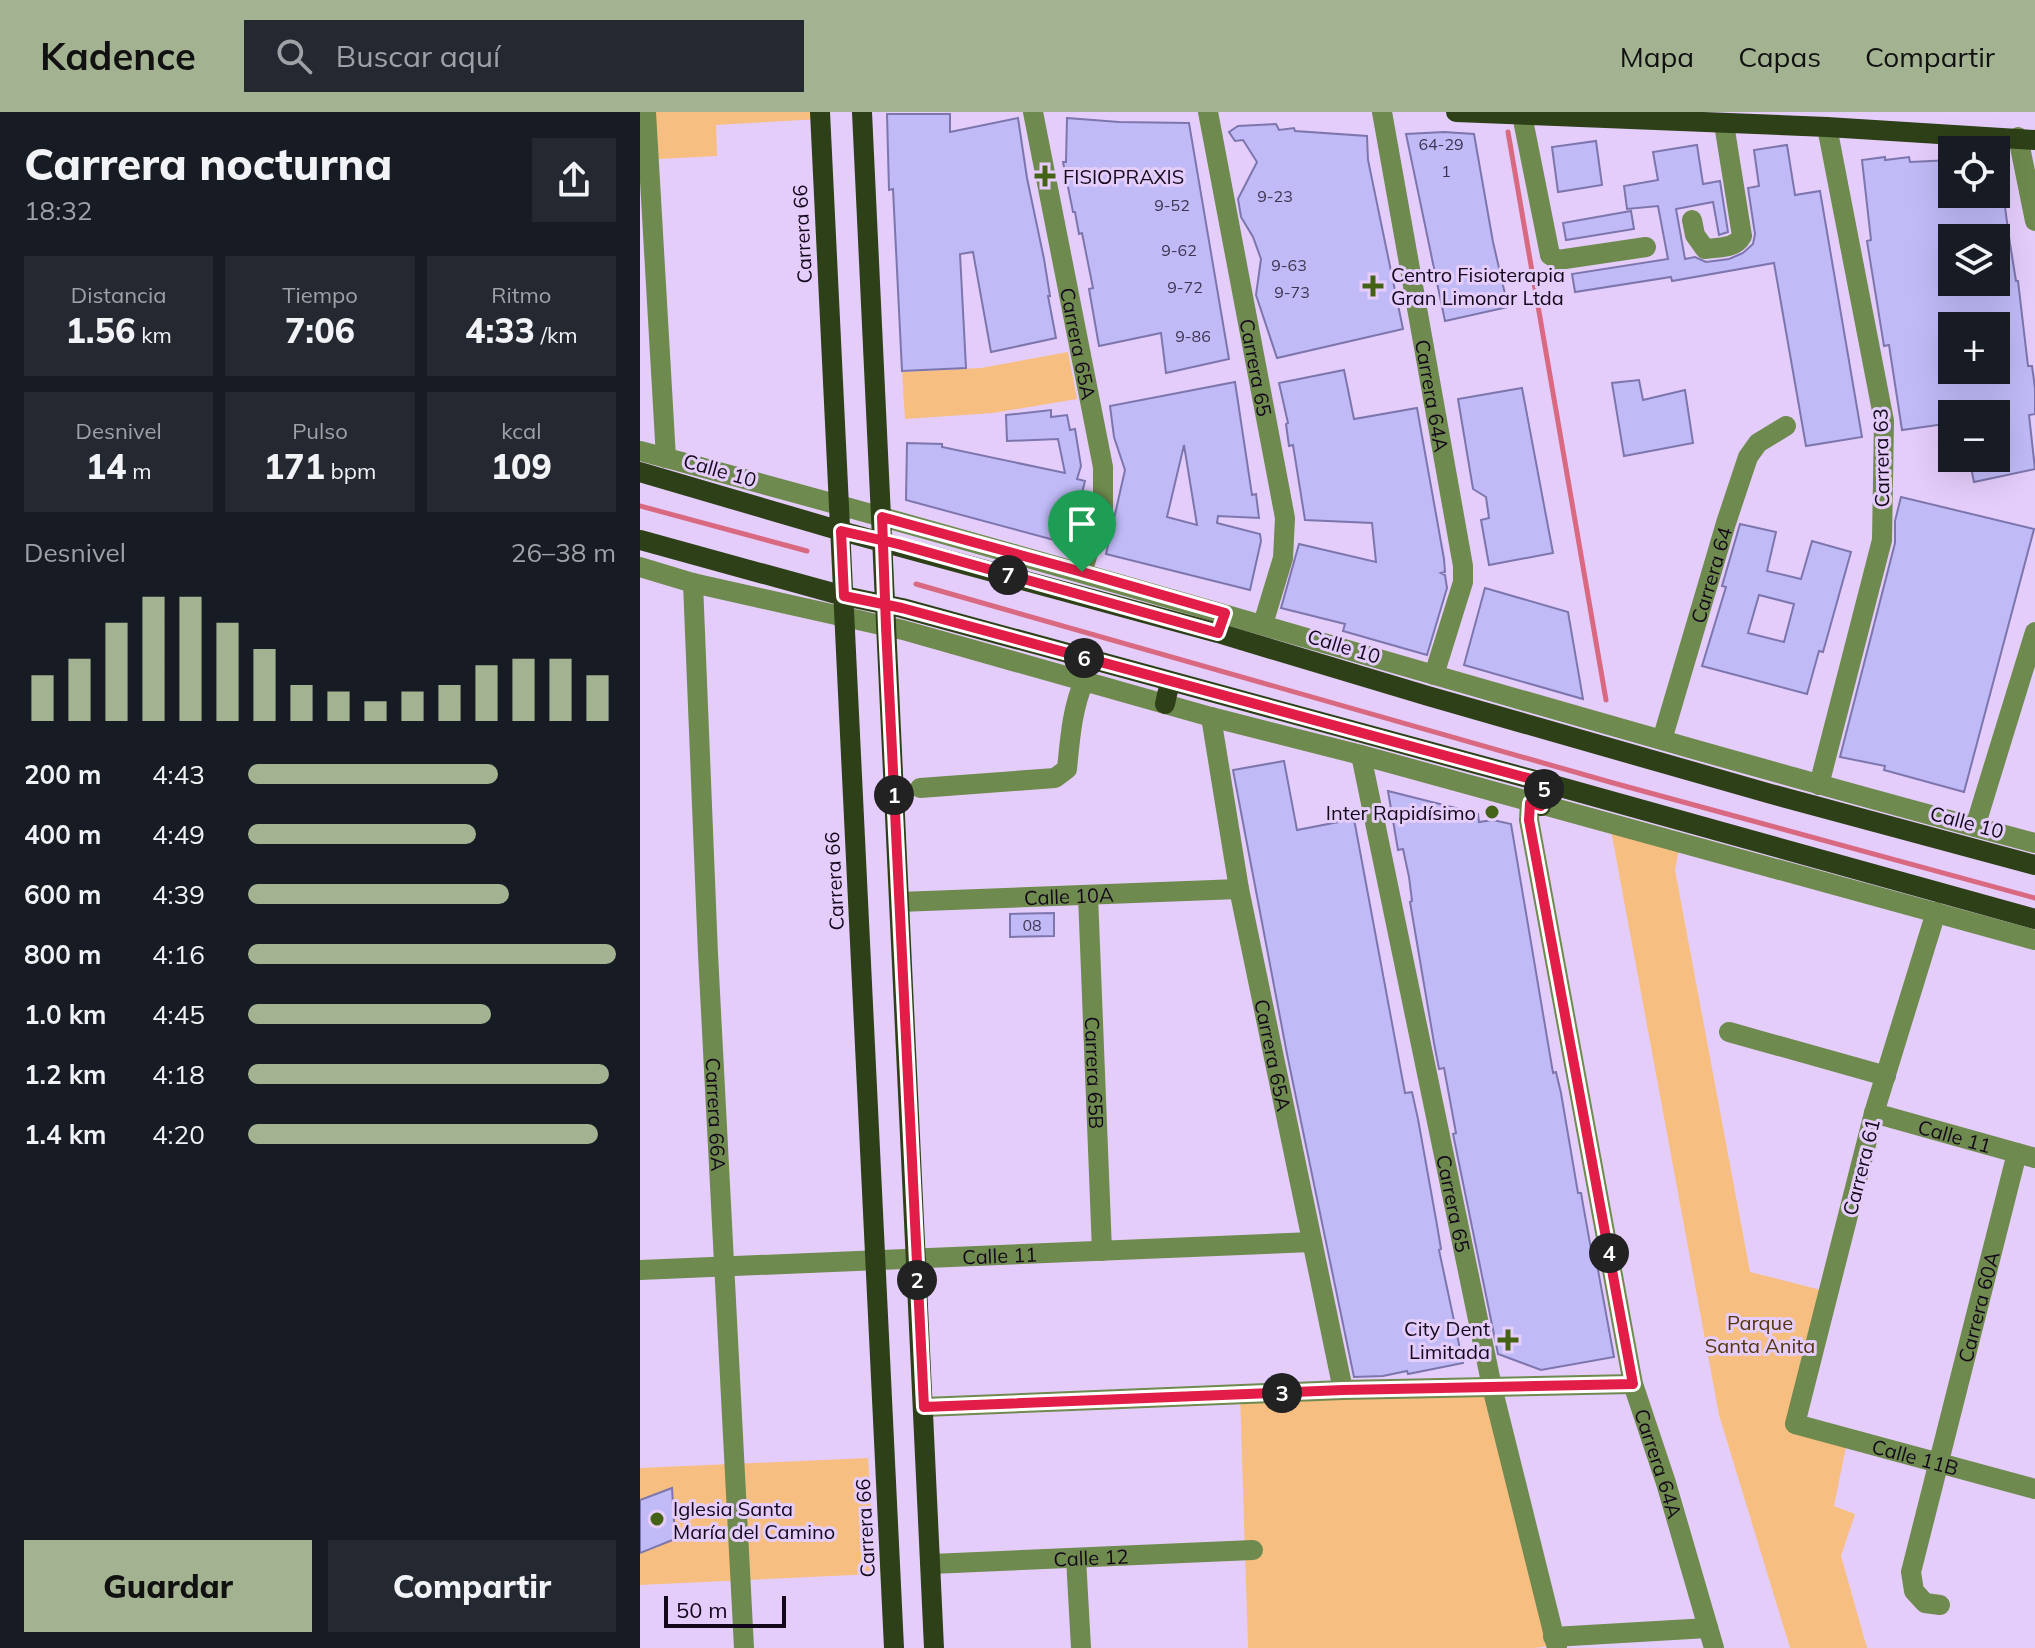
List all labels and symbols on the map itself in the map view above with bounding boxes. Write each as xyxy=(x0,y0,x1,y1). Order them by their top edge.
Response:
house number: 64-29 xyxy=(1418,134,1464,154)
house number: 1 xyxy=(1441,161,1451,181)
place label: FISIOPRAXIS xyxy=(1063,164,1184,189)
marker: FISIOPRAXIS xyxy=(1034,165,1056,187)
street label: Carrera 66 xyxy=(787,184,817,284)
house number: 9-23 xyxy=(1257,186,1293,206)
house number: 9-52 xyxy=(1154,195,1190,215)
house number: 9-62 xyxy=(1161,240,1197,260)
house number: 9-63 xyxy=(1271,255,1307,275)
place label: Centro Fisioterapia Gran Limonar Ltda xyxy=(1391,262,1565,310)
marker: Centro Fisioterapia Gran Limonar Ltda xyxy=(1362,275,1384,297)
house number: 9-72 xyxy=(1167,277,1203,297)
house number: 9-73 xyxy=(1274,282,1310,302)
street label: Carrera 65A xyxy=(1055,285,1102,402)
street label: Carrera 65 xyxy=(1235,316,1278,418)
house number: 9-86 xyxy=(1175,326,1211,346)
street label: Carrera 64A xyxy=(1410,337,1455,454)
street label: Carrera 63 xyxy=(1868,408,1894,508)
street label: Calle 10 xyxy=(681,448,759,492)
pin xyxy=(1048,490,1116,572)
street label: Carrera 64 xyxy=(1685,524,1737,626)
pin: 7 xyxy=(988,555,1028,595)
street label: Calle 10 xyxy=(1304,623,1384,669)
pin: 6 xyxy=(1064,638,1104,678)
pin: 5 xyxy=(1524,769,1564,809)
pin: 1 xyxy=(874,775,914,815)
place label: Inter Rapidísimo xyxy=(1326,800,1476,825)
street label: Calle 10 xyxy=(1928,800,2006,844)
marker: Inter Rapidísimo xyxy=(1483,803,1501,821)
street label: Carrera 66 xyxy=(819,831,849,931)
street label: Calle 10A xyxy=(1024,881,1114,910)
house number: 08 xyxy=(1022,915,1042,935)
street label: Carrera 65A xyxy=(1250,997,1297,1114)
street label: Carrera 65B xyxy=(1080,1016,1110,1130)
street label: Carrera 66A xyxy=(701,1057,732,1172)
street label: Calle 11 xyxy=(1915,1113,1994,1158)
street label: Carrera 61 xyxy=(1837,1116,1885,1218)
street label: Carrera 65 xyxy=(1432,1152,1476,1255)
pin: 4 xyxy=(1589,1233,1629,1273)
street label: Calle 11 xyxy=(962,1241,1038,1269)
street label: Carrera 60A xyxy=(1952,1248,2004,1365)
pin: 2 xyxy=(897,1260,937,1300)
park label: Parque Santa Anita xyxy=(1705,1310,1815,1358)
place label: City Dent Limitada xyxy=(1404,1316,1490,1364)
marker: City Dent Limitada xyxy=(1497,1329,1519,1351)
pin: 3 xyxy=(1262,1373,1302,1413)
street label: Carrera 64A xyxy=(1630,1405,1688,1521)
street label: Calle 11B xyxy=(1869,1433,1961,1480)
street label: Carrera 66 xyxy=(850,1478,880,1578)
place label: Iglesia Santa María del Camino xyxy=(673,1496,835,1544)
marker: Iglesia Santa María del Camino xyxy=(648,1510,666,1528)
street label: Calle 12 xyxy=(1053,1543,1129,1571)
scale bar xyxy=(664,1592,786,1628)

